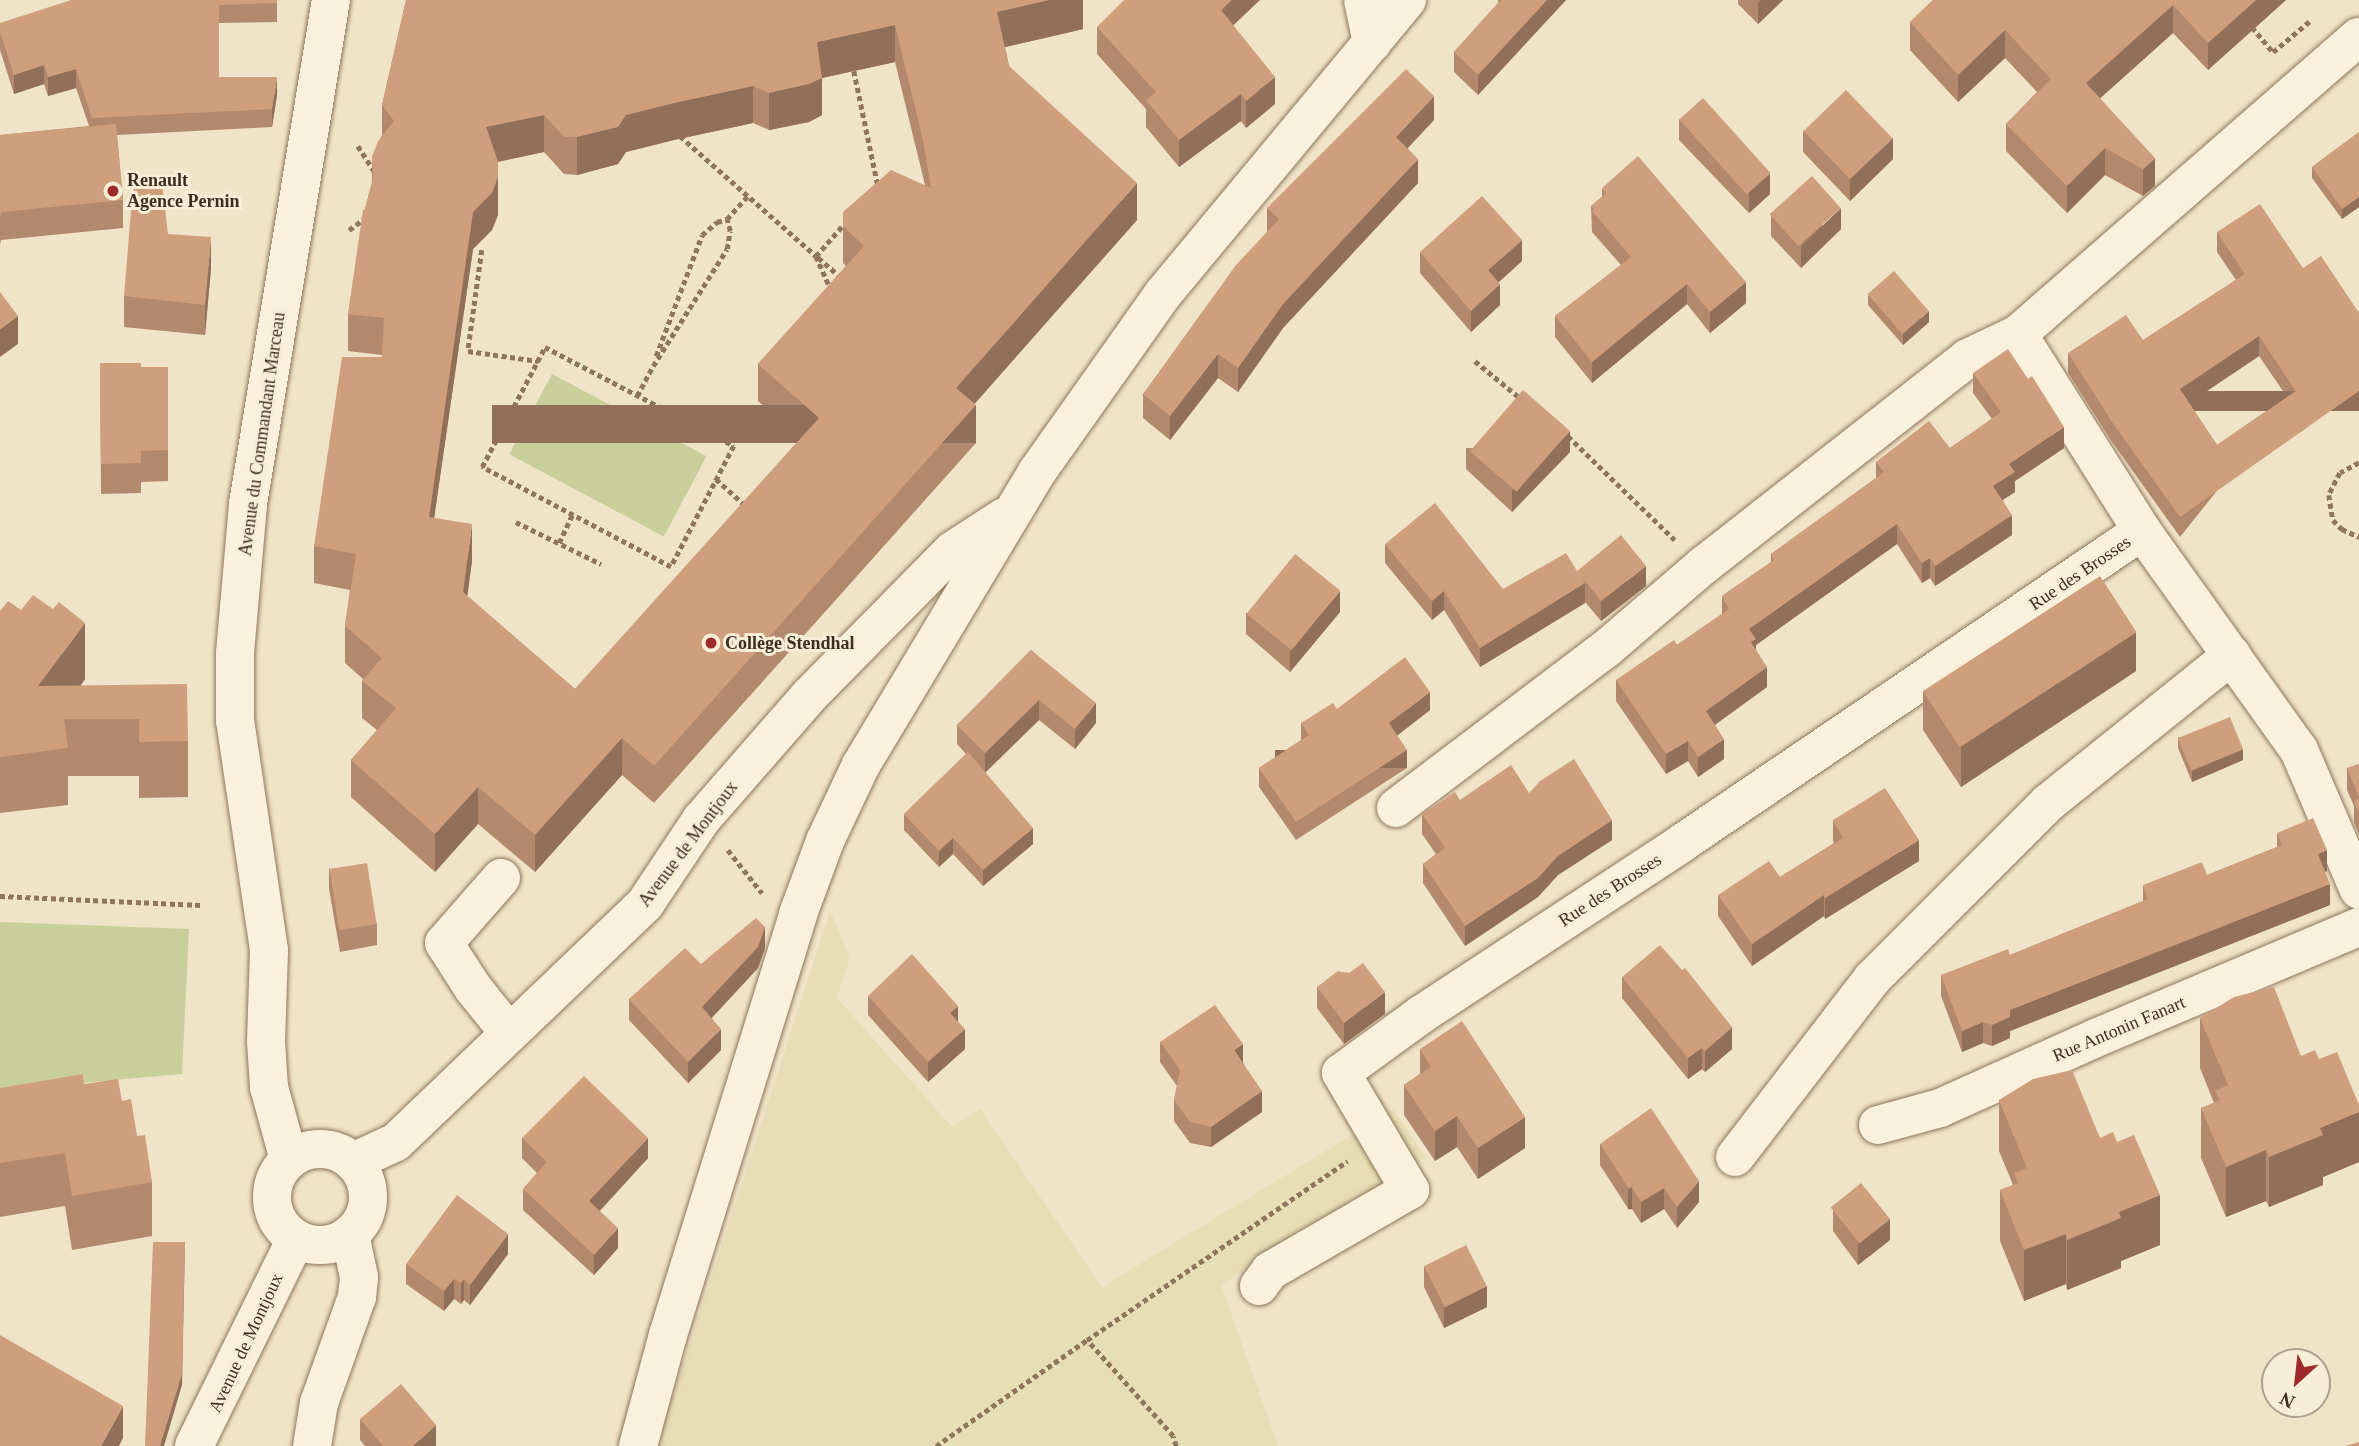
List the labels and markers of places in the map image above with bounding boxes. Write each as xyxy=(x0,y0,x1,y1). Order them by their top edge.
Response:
place label: Renault Agence Pernin xyxy=(127,170,239,212)
marker: Renault Agence Pernin xyxy=(105,183,121,199)
place label: Collège Stendhal xyxy=(725,632,855,654)
marker: Collège Stendhal xyxy=(703,635,719,651)

